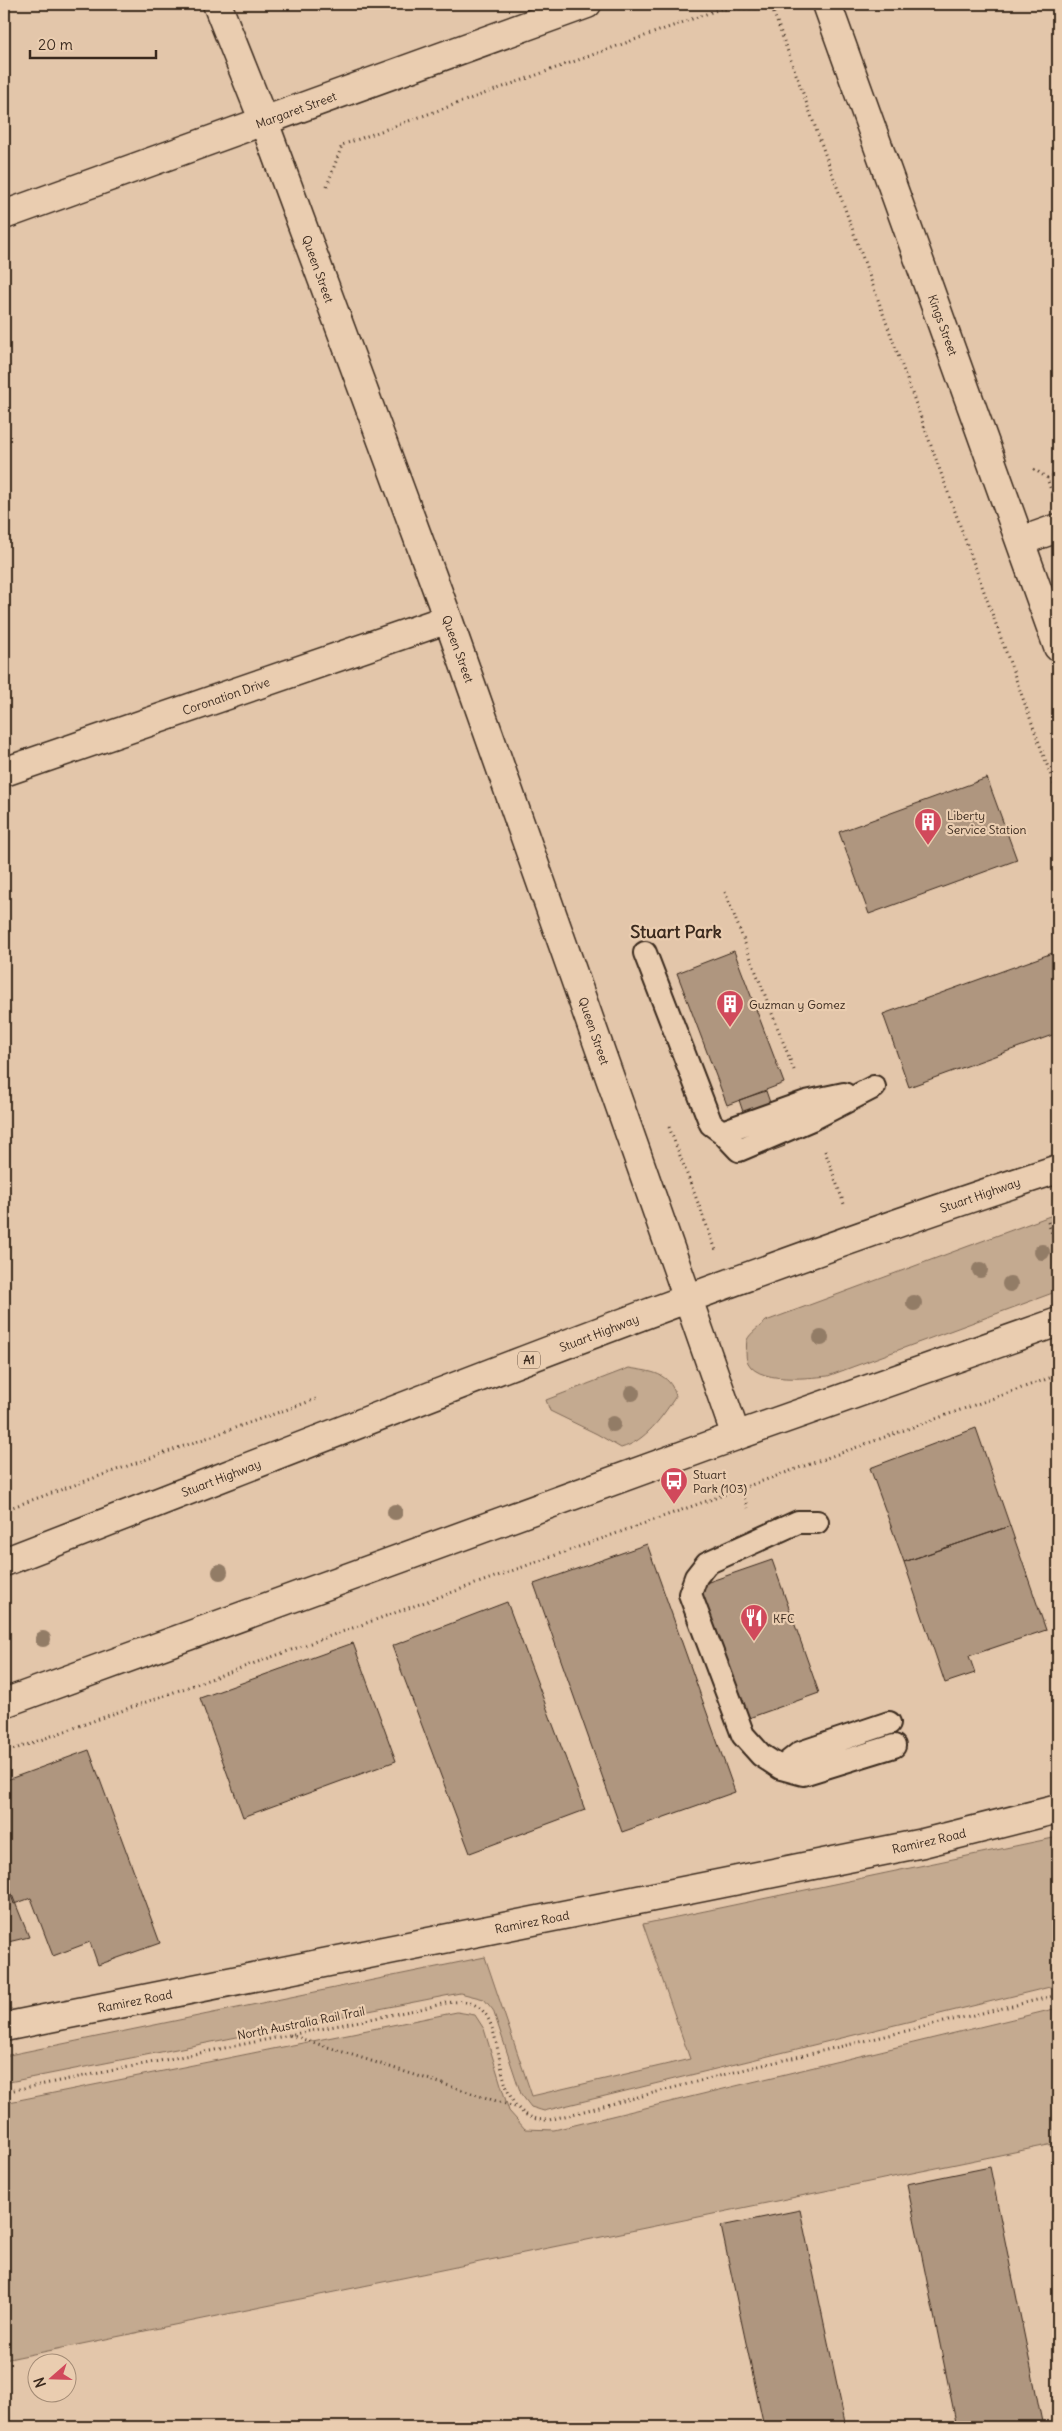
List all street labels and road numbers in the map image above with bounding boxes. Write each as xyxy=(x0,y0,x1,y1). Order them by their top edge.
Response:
street label: Margaret Street xyxy=(254,88,338,132)
street label: Queen Street xyxy=(299,233,337,305)
street label: Kings Street xyxy=(925,292,961,358)
street label: Queen Street xyxy=(439,613,477,685)
street label: Coronation Drive xyxy=(180,674,272,718)
street label: Queen Street xyxy=(575,995,613,1067)
street label: Stuart Highway xyxy=(938,1174,1022,1216)
street label: Stuart Highway xyxy=(557,1311,641,1355)
road number: A1 xyxy=(518,1352,540,1368)
street label: Stuart Highway xyxy=(179,1456,263,1500)
street label: Ramirez Road xyxy=(891,1825,967,1857)
street label: Ramirez Road xyxy=(494,1907,570,1937)
street label: Ramirez Road xyxy=(97,1986,173,2016)
street label: North Australia Rail Trail xyxy=(236,2003,366,2043)

